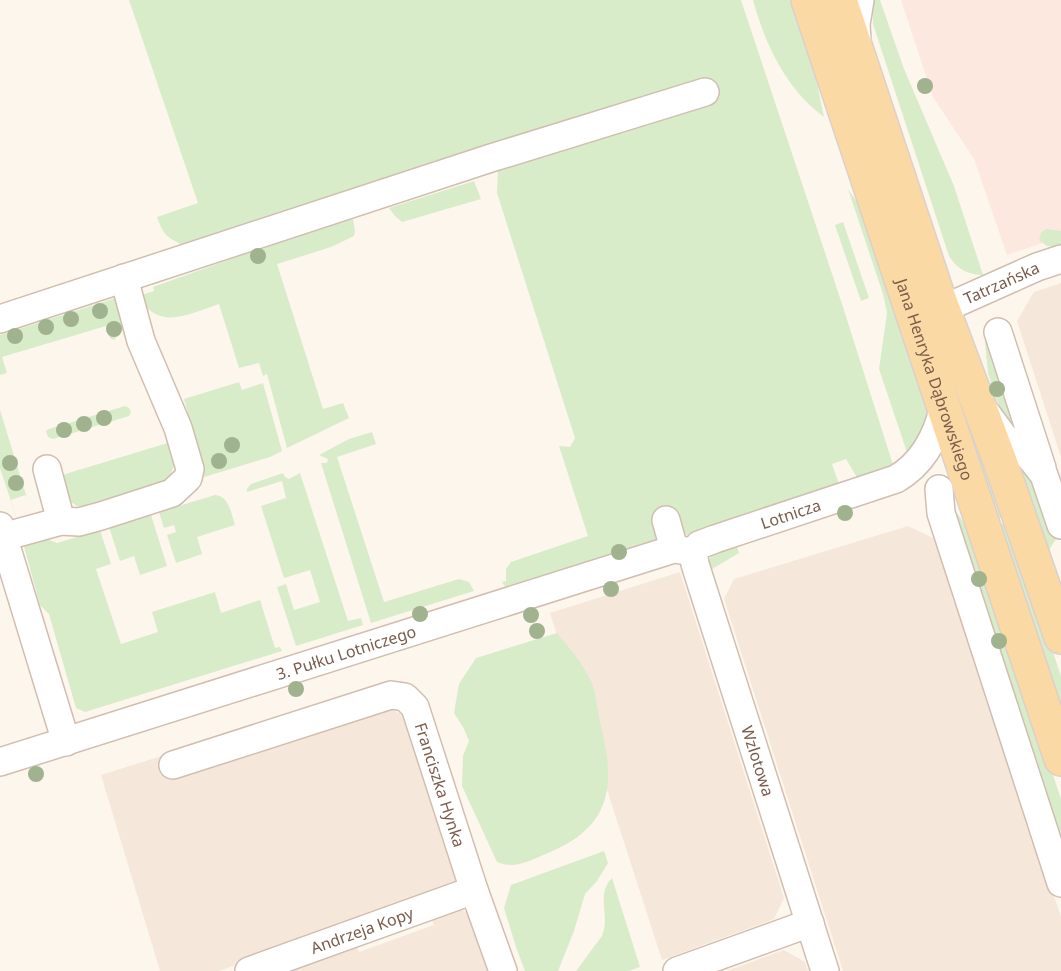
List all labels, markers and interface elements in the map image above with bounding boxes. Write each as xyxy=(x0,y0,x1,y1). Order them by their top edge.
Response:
street label: Tatrzańska xyxy=(960,256,1043,309)
street label: Jana Henryka Dąbrowskiego xyxy=(890,274,978,483)
street label: Lotnicza xyxy=(758,494,824,534)
street label: 3. Pułku Lotniczego xyxy=(273,620,419,685)
street label: Franciszka Hynka xyxy=(410,720,470,850)
street label: Wzlotowa xyxy=(736,723,779,799)
street label: Andrzeja Kopy xyxy=(307,901,417,959)

